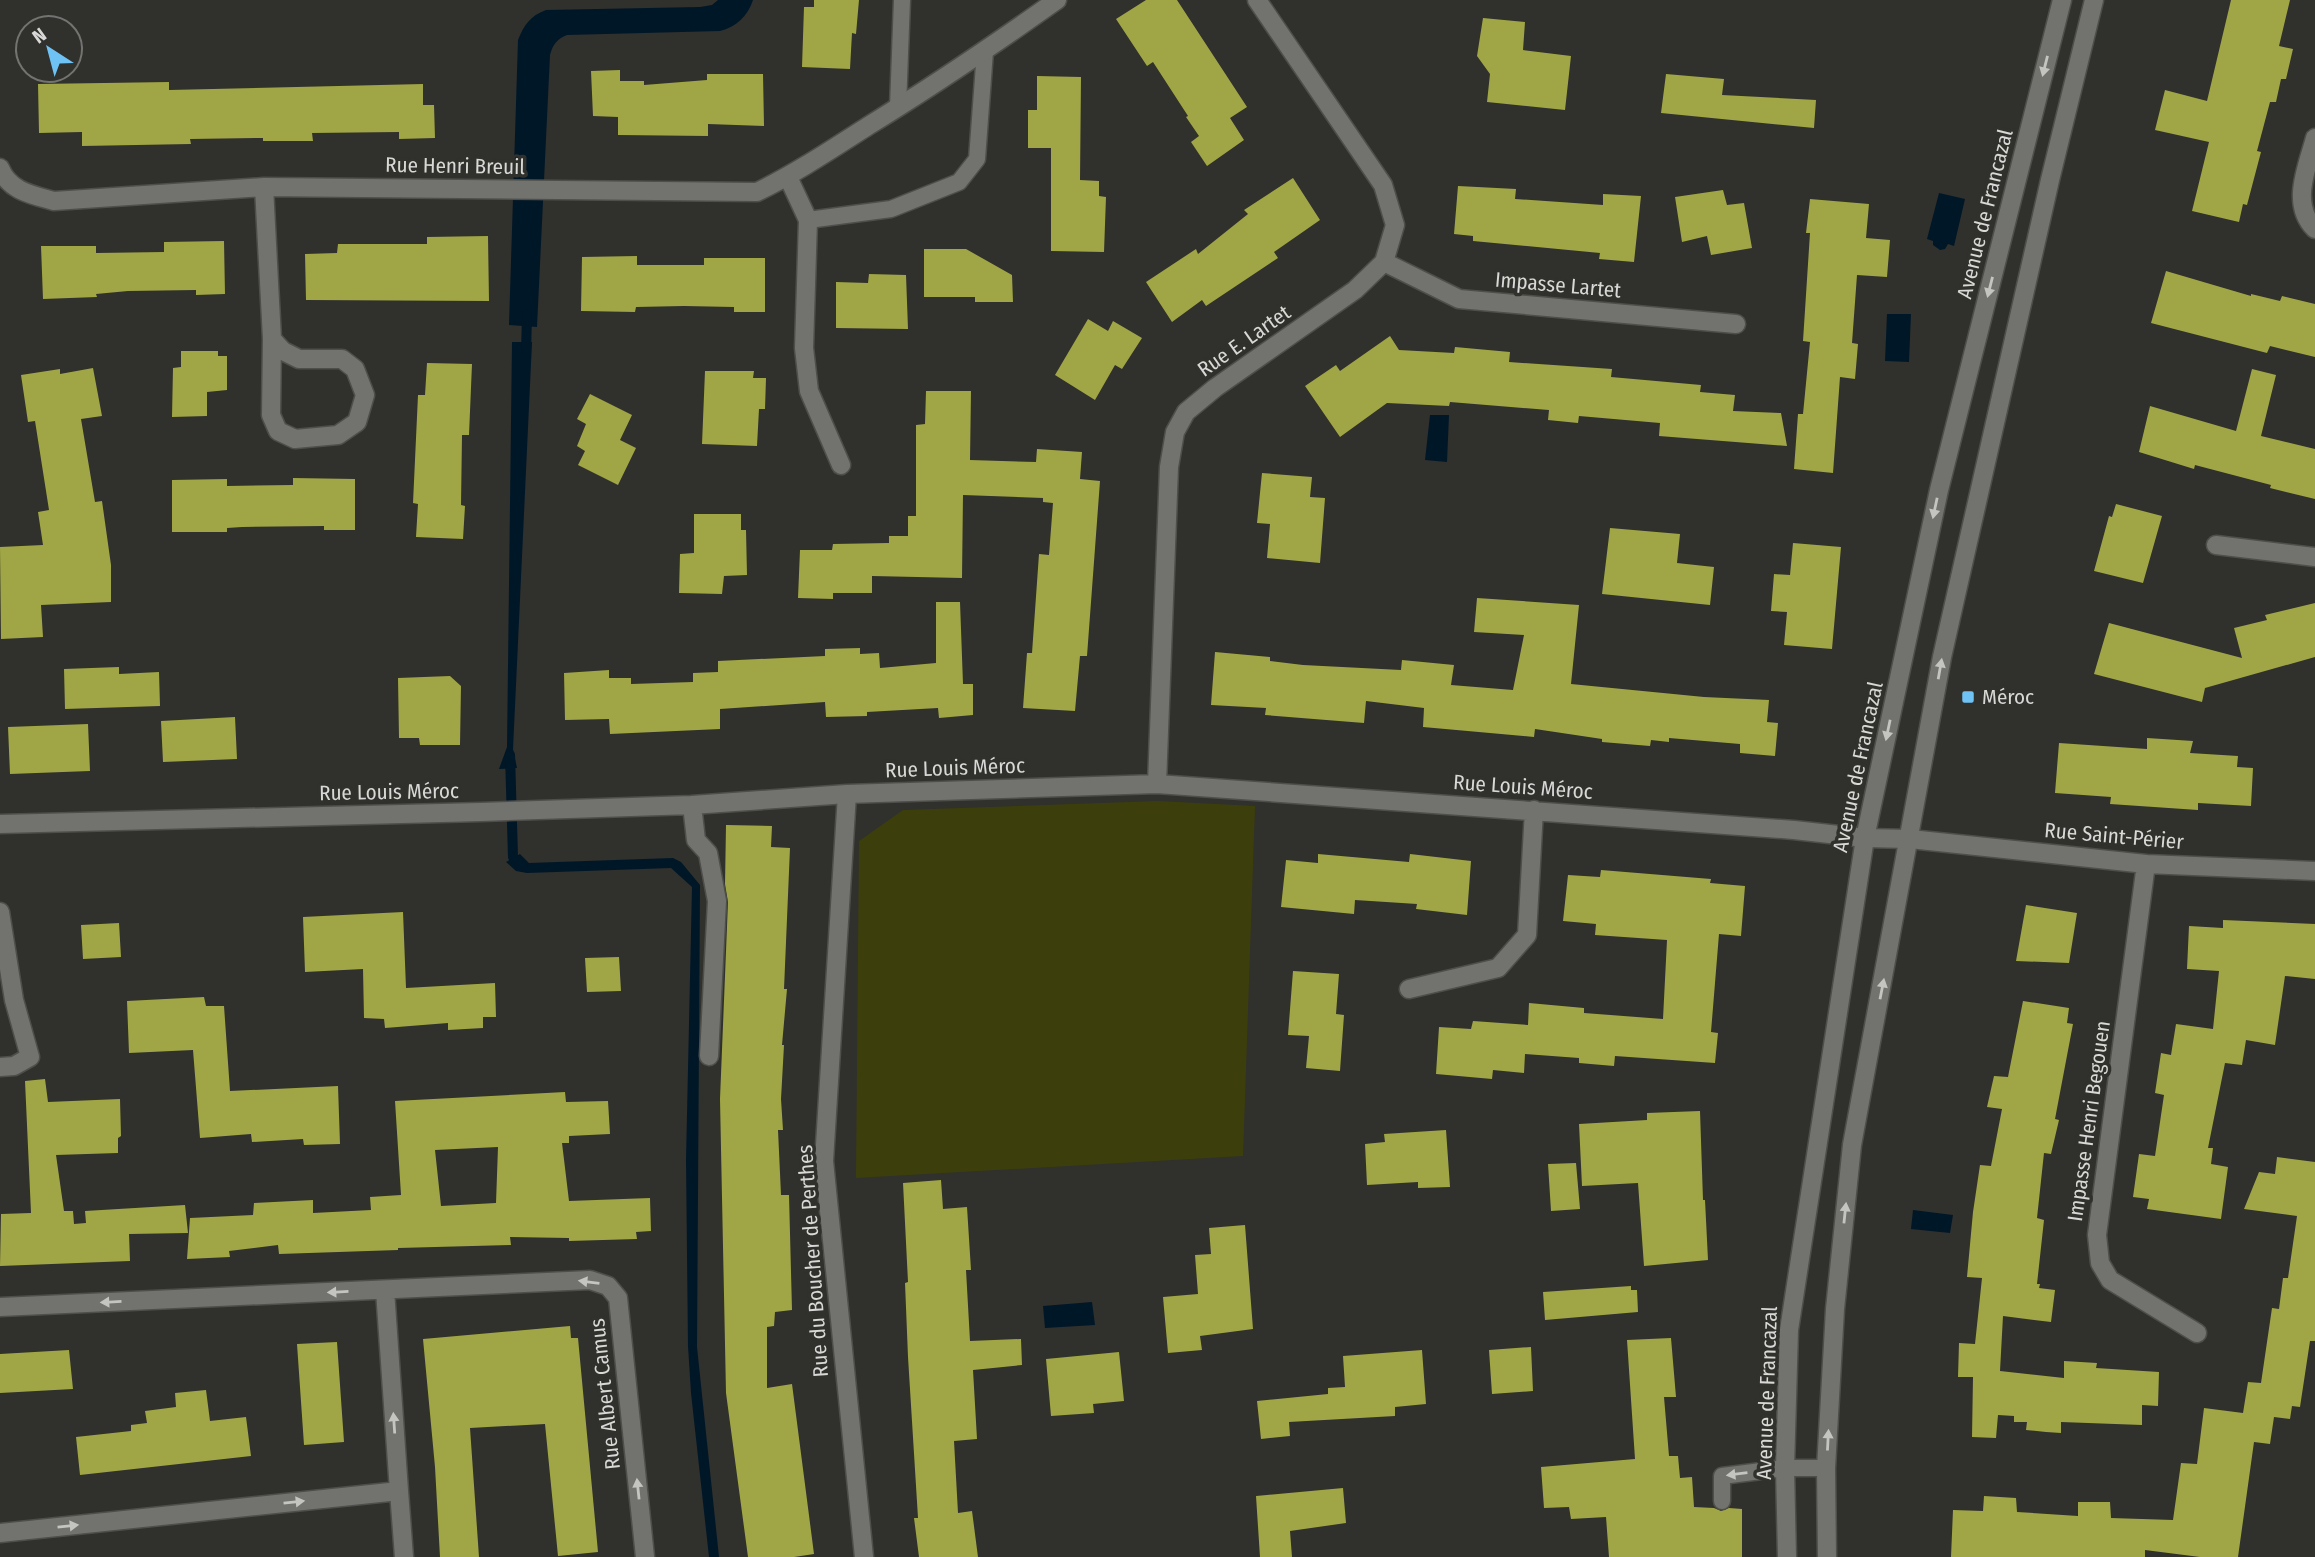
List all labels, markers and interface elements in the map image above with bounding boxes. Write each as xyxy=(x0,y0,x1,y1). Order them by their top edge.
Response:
north arrow xyxy=(14,14,84,84)
text: N xyxy=(28,23,51,48)
one-way arrow xyxy=(2039,55,2050,77)
street label: Avenue de Francazal xyxy=(1951,126,2019,301)
street label: Rue Henri Breuil xyxy=(385,152,526,180)
street label: Impasse Lartet xyxy=(1494,267,1622,303)
one-way arrow xyxy=(1984,276,1995,298)
street label: Rue E. Lartet xyxy=(1192,299,1296,382)
one-way arrow xyxy=(1930,497,1941,519)
one-way arrow xyxy=(1935,657,1946,679)
street label: Avenue de Francazal xyxy=(1827,679,1889,855)
place label: Méroc xyxy=(1982,684,2034,710)
marker: Méroc xyxy=(1960,689,1976,705)
one-way arrow xyxy=(1883,719,1894,741)
street label: Rue Louis Méroc xyxy=(885,753,1025,783)
street label: Rue Louis Méroc xyxy=(1452,769,1594,805)
street label: Rue Louis Méroc xyxy=(319,778,459,806)
street label: Rue Saint-Périer xyxy=(2043,817,2185,855)
one-way arrow xyxy=(1876,978,1887,1000)
street label: Impasse Henri Begouen xyxy=(2062,1019,2116,1223)
street label: Rue du Boucher de Perthes xyxy=(792,1144,834,1378)
one-way arrow xyxy=(1840,1202,1851,1224)
one-way arrow xyxy=(578,1277,600,1288)
one-way arrow xyxy=(327,1286,349,1297)
one-way arrow xyxy=(99,1297,121,1308)
street label: Avenue de Francazal xyxy=(1751,1305,1783,1480)
street label: Rue Albert Camus xyxy=(584,1317,626,1471)
one-way arrow xyxy=(388,1411,399,1433)
one-way arrow xyxy=(1822,1429,1833,1451)
one-way arrow xyxy=(1726,1469,1748,1480)
one-way arrow xyxy=(632,1478,643,1500)
one-way arrow xyxy=(283,1496,305,1507)
one-way arrow xyxy=(57,1520,79,1531)

